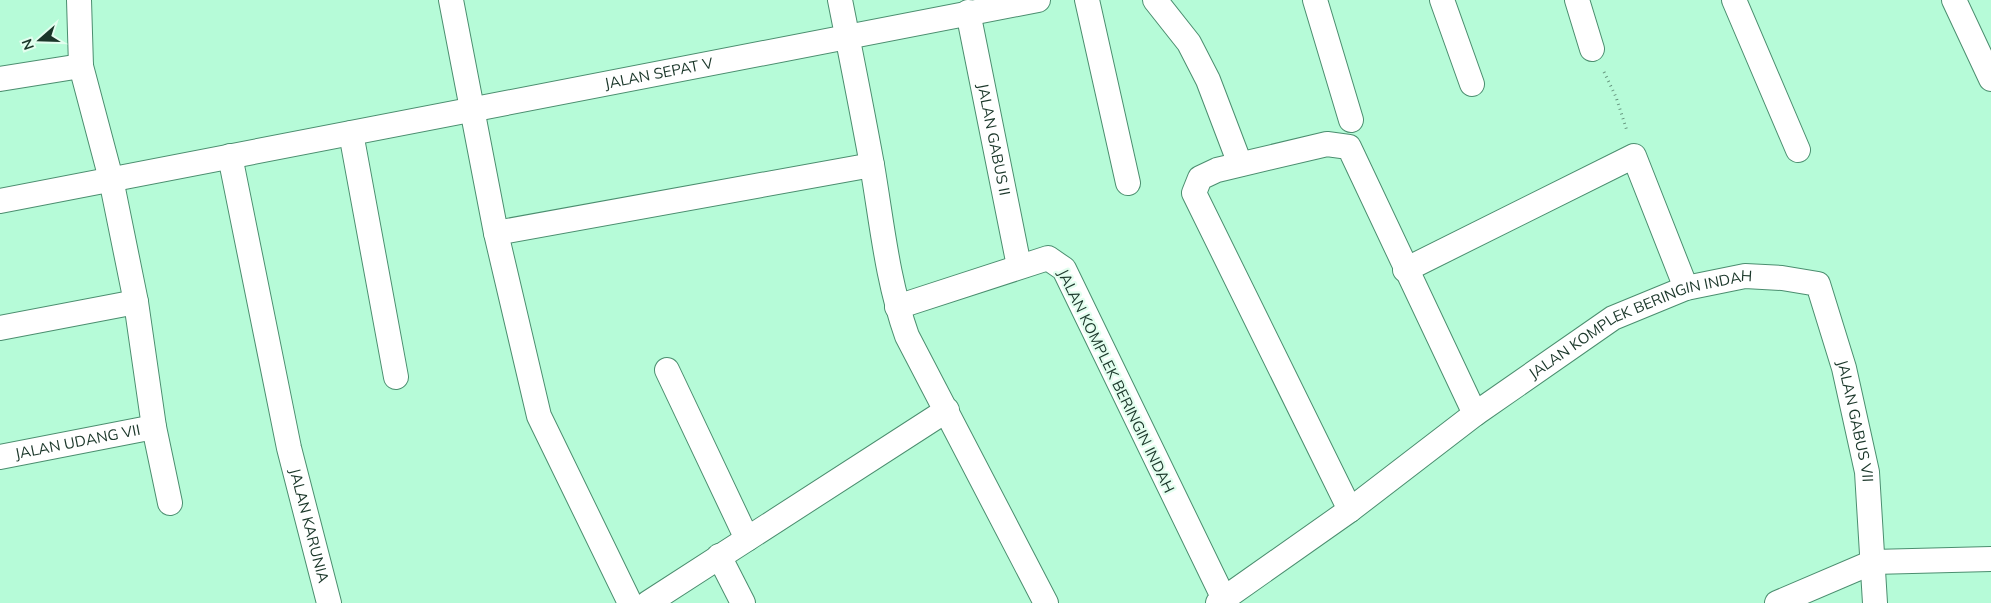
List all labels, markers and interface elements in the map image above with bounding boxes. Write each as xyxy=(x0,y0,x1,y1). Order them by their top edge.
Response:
north arrow xyxy=(15,15,65,65)
text: N xyxy=(18,36,38,52)
street label: JALAN SEPAT V xyxy=(603,53,715,93)
street label: JALAN GABUS II xyxy=(974,81,1015,197)
street label: JALAN KOMPLEK BERINGIN INDAH xyxy=(1054,266,1179,496)
street label: JALAN KOMPLEK BERINGIN INDAH xyxy=(1525,266,1753,383)
street label: JALAN GABUS VII xyxy=(1833,357,1878,483)
street label: JALAN UDANG VII xyxy=(13,420,142,463)
street label: JALAN KARUNIA xyxy=(286,466,333,585)

